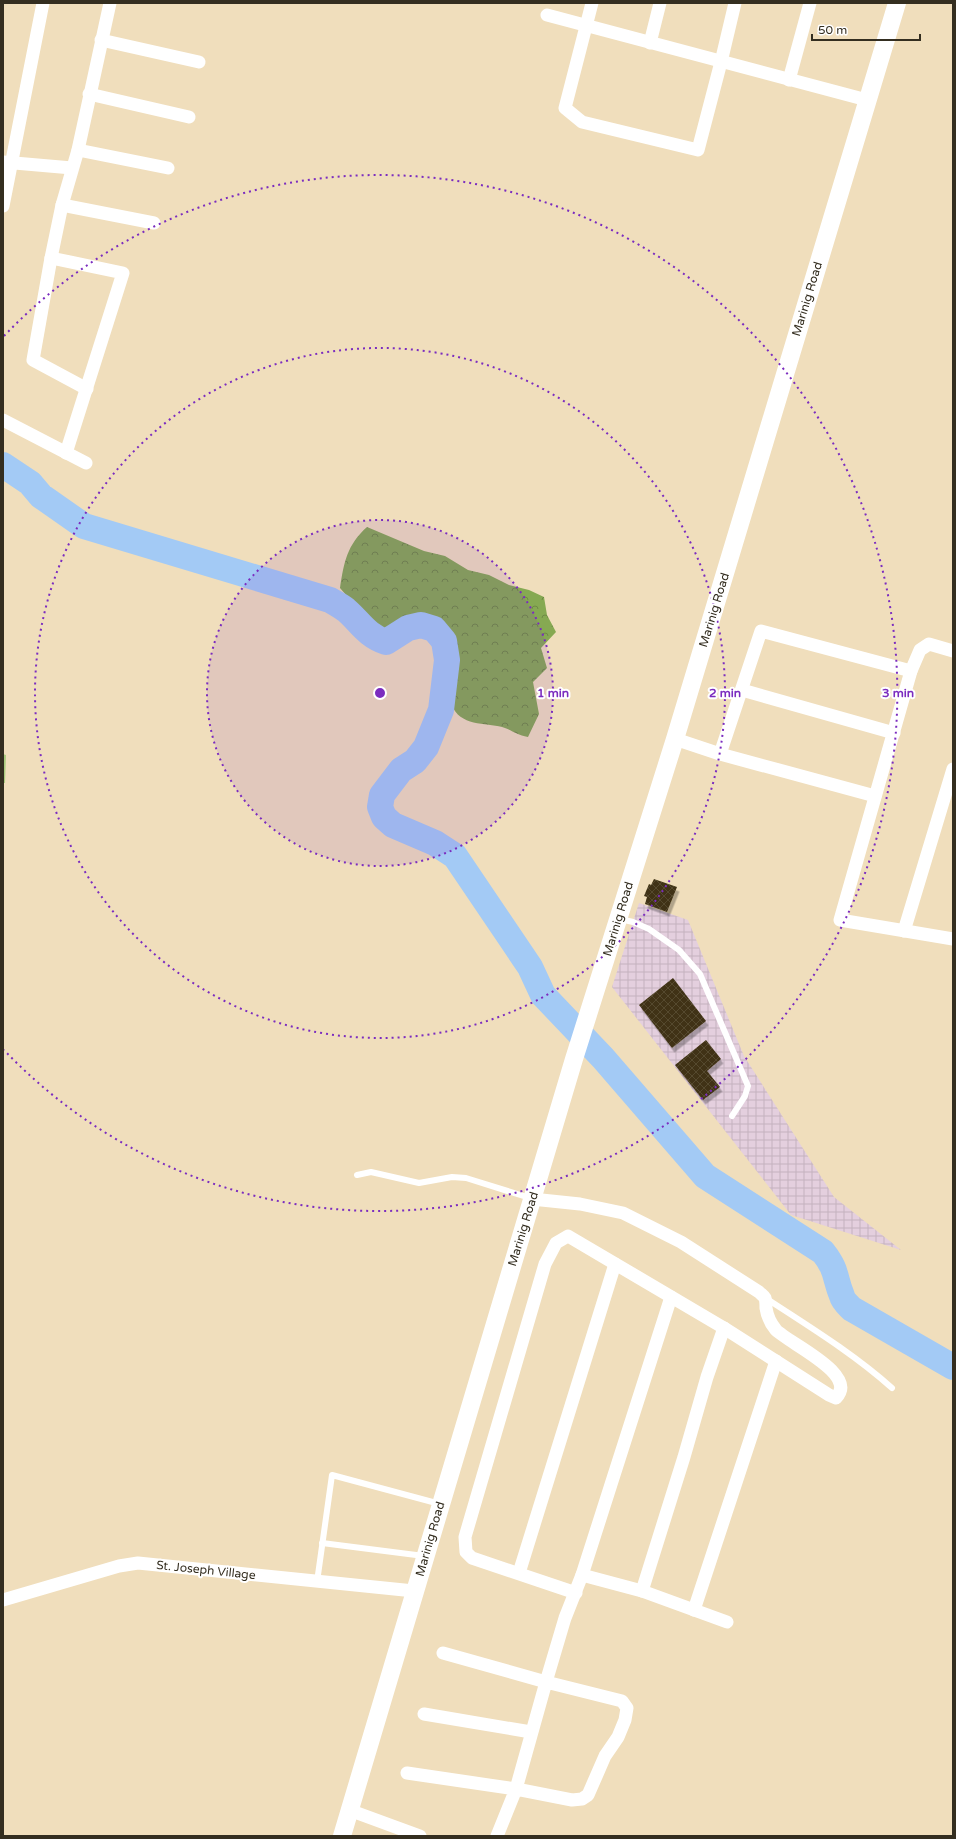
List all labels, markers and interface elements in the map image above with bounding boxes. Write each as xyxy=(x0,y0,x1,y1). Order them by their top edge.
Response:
scale bar xyxy=(812,16,920,42)
text: 50 m xyxy=(818,23,847,37)
street label: Marinig Road xyxy=(789,260,825,338)
street label: Marinig Road xyxy=(696,571,732,649)
centre of rings xyxy=(373,686,387,700)
text: 1 min xyxy=(537,686,569,700)
text: 2 min xyxy=(709,686,741,700)
text: 3 min xyxy=(882,686,914,700)
street label: Marinig Road xyxy=(600,880,636,958)
street label: Marinig Road xyxy=(505,1190,541,1268)
street label: Marinig Road xyxy=(413,1500,447,1578)
street label: St. Joseph Village xyxy=(156,1558,256,1582)

